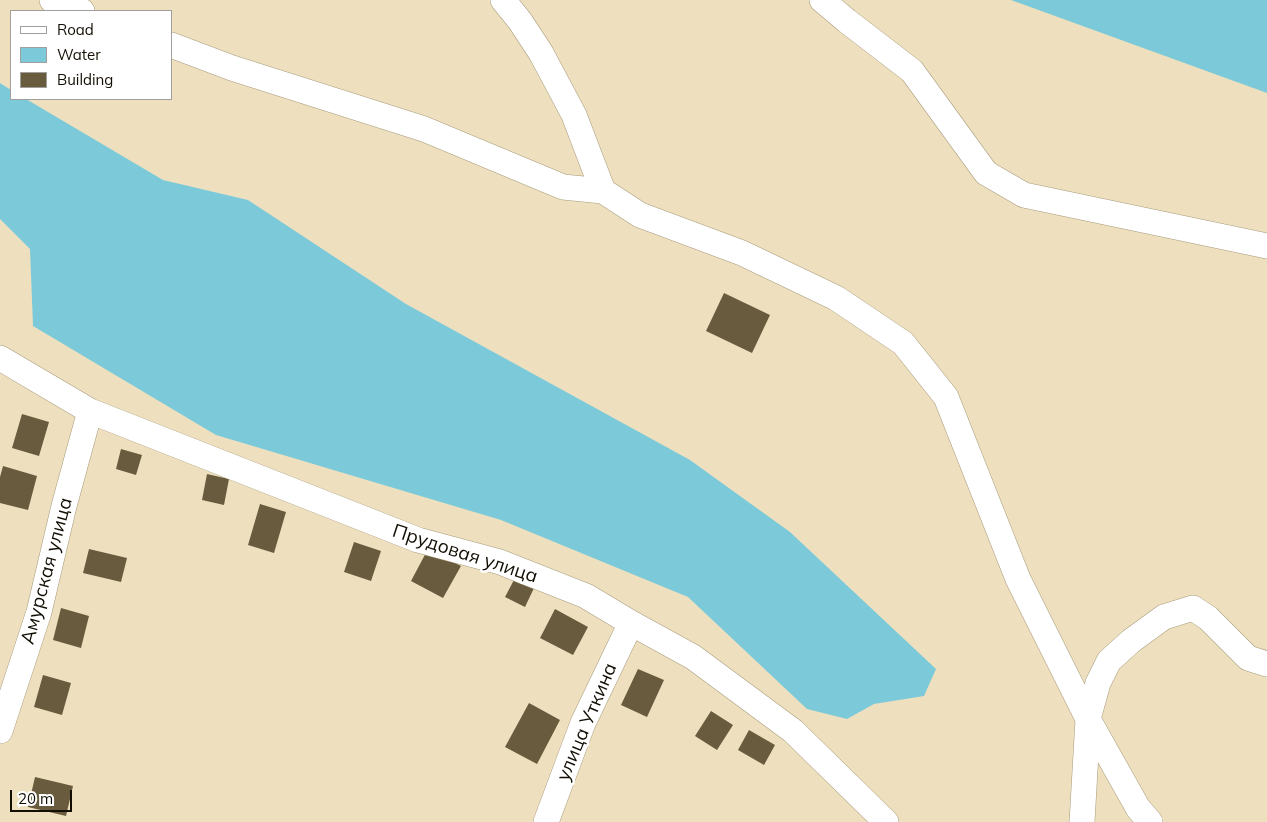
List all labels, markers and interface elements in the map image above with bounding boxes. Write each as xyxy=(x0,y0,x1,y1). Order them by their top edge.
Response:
legend xyxy=(10,10,172,100)
text: Road xyxy=(57,20,94,39)
text: Water xyxy=(57,45,101,64)
text: Building xyxy=(57,70,113,89)
street label: Амурская улица xyxy=(16,495,78,647)
street label: Прудовая улица xyxy=(389,520,541,588)
street label: улица Уткина xyxy=(552,660,622,784)
scale bar xyxy=(12,780,75,812)
text: 20 m xyxy=(18,789,53,808)

